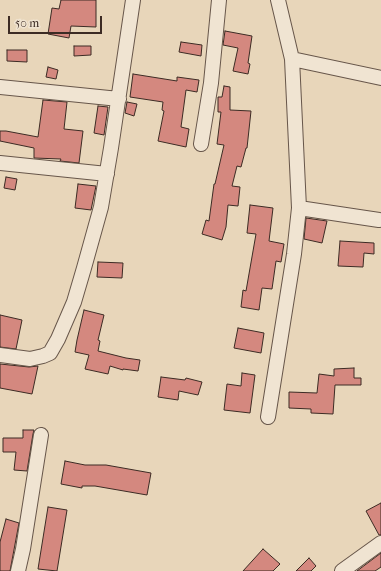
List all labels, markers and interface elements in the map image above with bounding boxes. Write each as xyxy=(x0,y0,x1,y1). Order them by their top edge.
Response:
scale bar xyxy=(10,8,104,34)
text: 50 m xyxy=(15,16,39,30)

